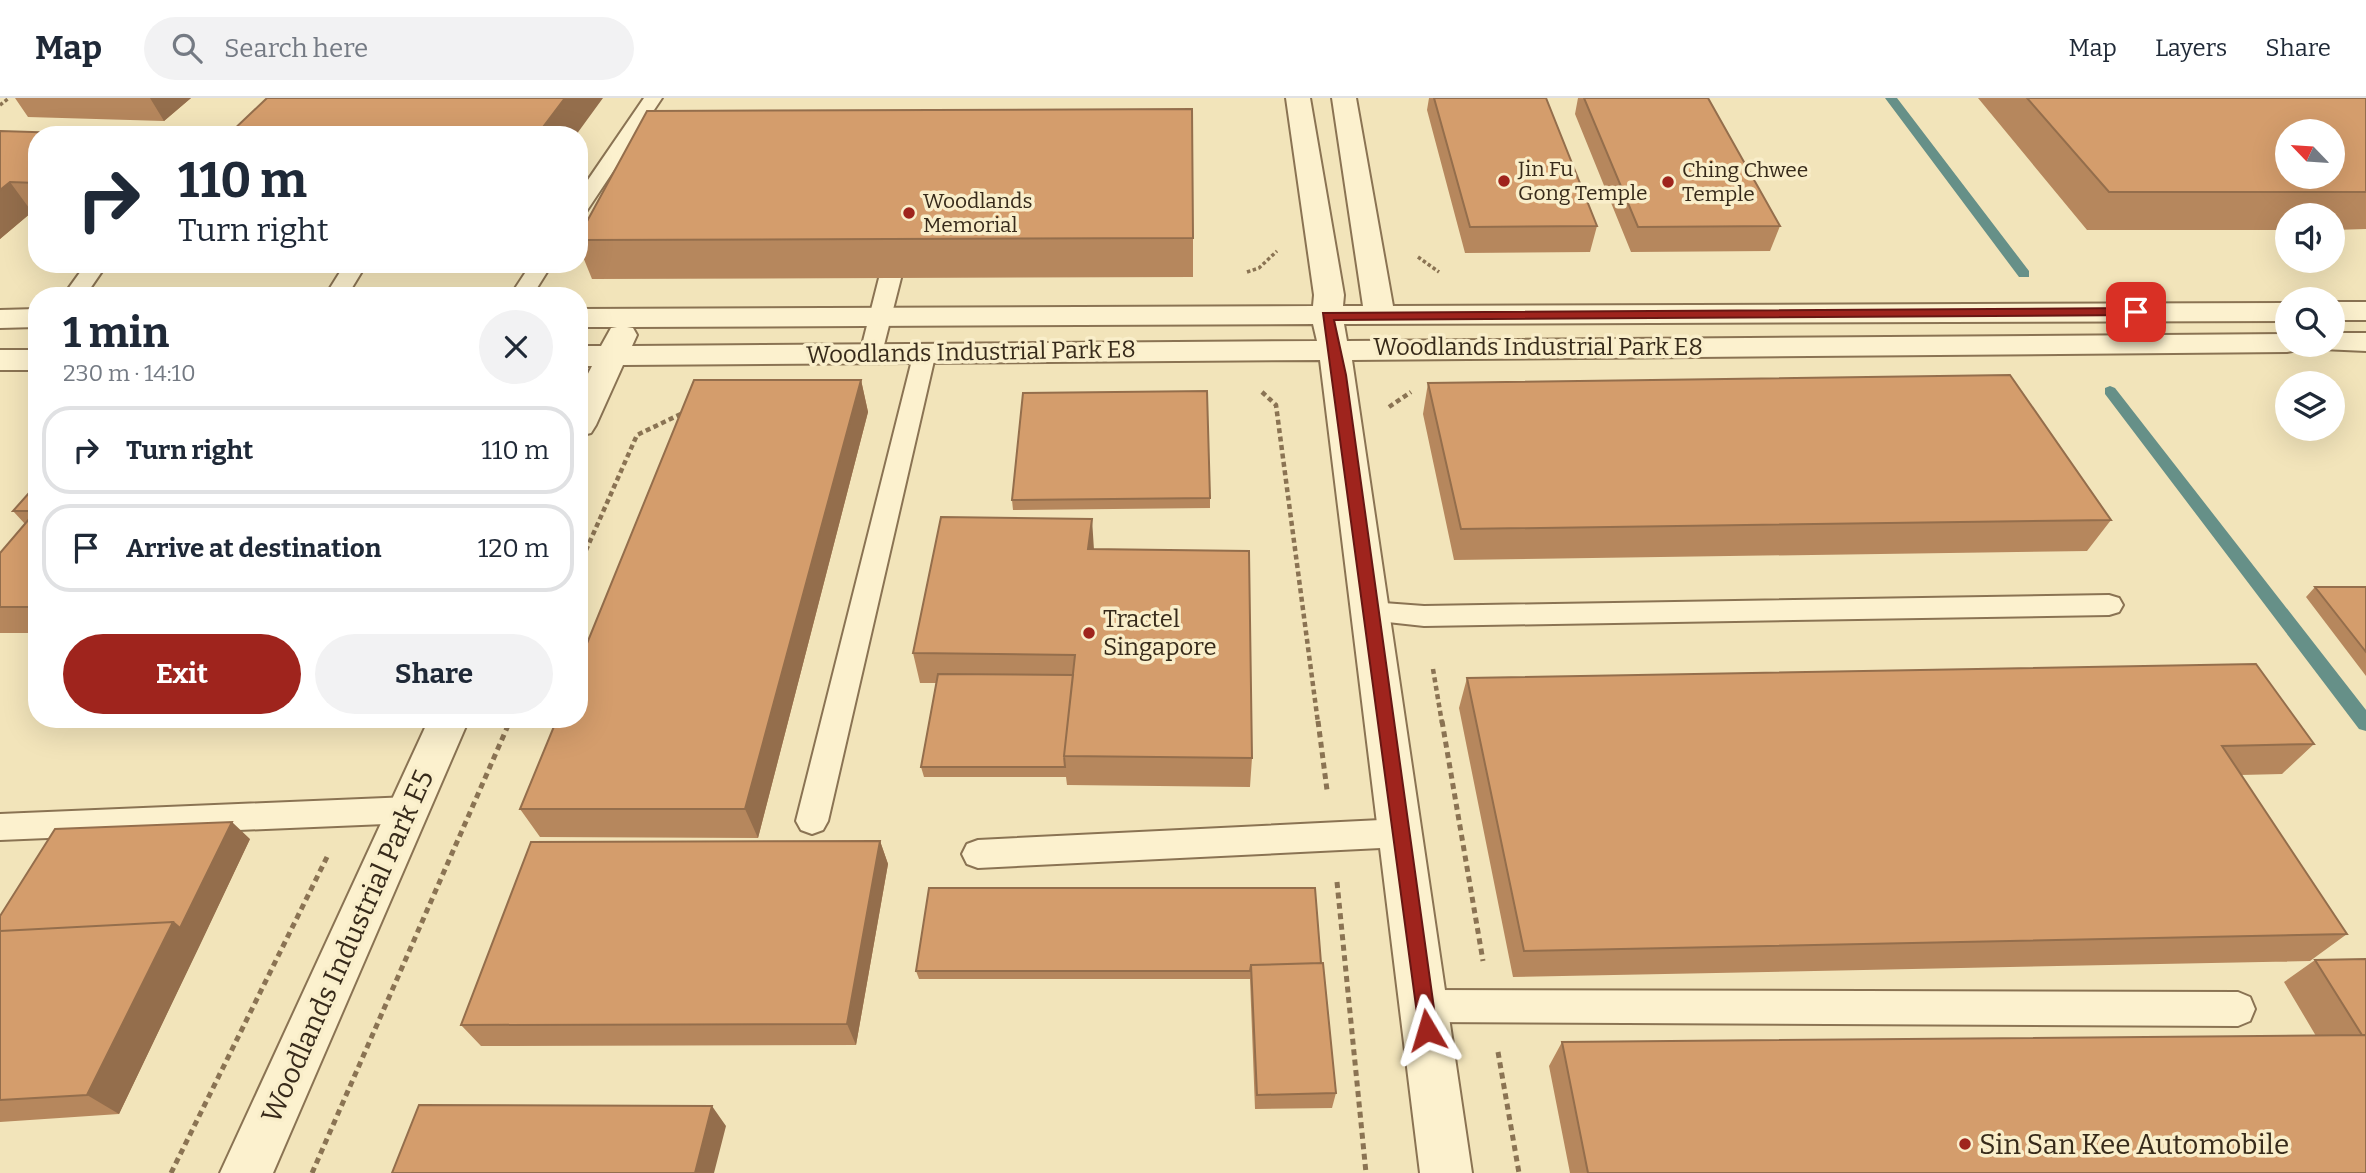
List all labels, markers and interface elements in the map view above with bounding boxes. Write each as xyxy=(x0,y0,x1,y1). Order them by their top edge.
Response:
search box xyxy=(144,17,634,80)
text: Map xyxy=(35,28,102,68)
icon: search xyxy=(168,29,206,67)
text: Search here xyxy=(224,33,368,64)
text: Map xyxy=(2069,34,2117,62)
text: Layers xyxy=(2155,34,2227,62)
text: Share xyxy=(2265,34,2331,62)
north arrow xyxy=(2275,119,2345,189)
map controls xyxy=(2275,119,2345,441)
text: 110 m xyxy=(178,151,307,210)
icon: right xyxy=(63,154,154,245)
place label: Jin Fu Gong Temple xyxy=(1517,156,1648,206)
place label: Ching Chwee Temple xyxy=(1682,157,1808,207)
marker: Jin Fu Gong Temple xyxy=(1496,173,1512,189)
marker: Ching Chwee Temple xyxy=(1660,174,1676,190)
place label: Woodlands Memorial xyxy=(923,188,1033,238)
button: sound xyxy=(2275,203,2345,273)
marker: Woodlands Memorial xyxy=(901,205,917,221)
text: Turn right xyxy=(178,211,329,249)
pin xyxy=(2106,282,2166,342)
button: search xyxy=(2275,287,2345,357)
icon: arrive xyxy=(2117,293,2155,331)
text: 1 min xyxy=(63,308,169,358)
button: close xyxy=(479,310,553,384)
street label: Woodlands Industrial Park E8 xyxy=(1373,333,1703,361)
street label: Woodlands Industrial Park E8 xyxy=(806,335,1136,369)
text: 230 m · 14:10 xyxy=(63,359,196,387)
button: layers xyxy=(2275,371,2345,441)
icon: right xyxy=(67,431,105,469)
text: Turn right xyxy=(126,435,253,466)
text: 110 m xyxy=(481,435,549,466)
icon: arrive xyxy=(67,529,105,567)
text: Arrive at destination xyxy=(126,533,381,564)
text: 120 m xyxy=(478,533,549,564)
place label: Tractel Singapore xyxy=(1103,605,1217,661)
marker: Tractel Singapore xyxy=(1081,625,1097,641)
button: Exit xyxy=(63,634,301,714)
button: Share xyxy=(315,634,553,714)
street label: Woodlands Industrial Park E5 xyxy=(255,765,440,1128)
position arrow xyxy=(1390,993,1464,1067)
place label: Sin San Kee Automobile xyxy=(1979,1128,2289,1161)
marker: Sin San Kee Automobile xyxy=(1957,1136,1973,1152)

